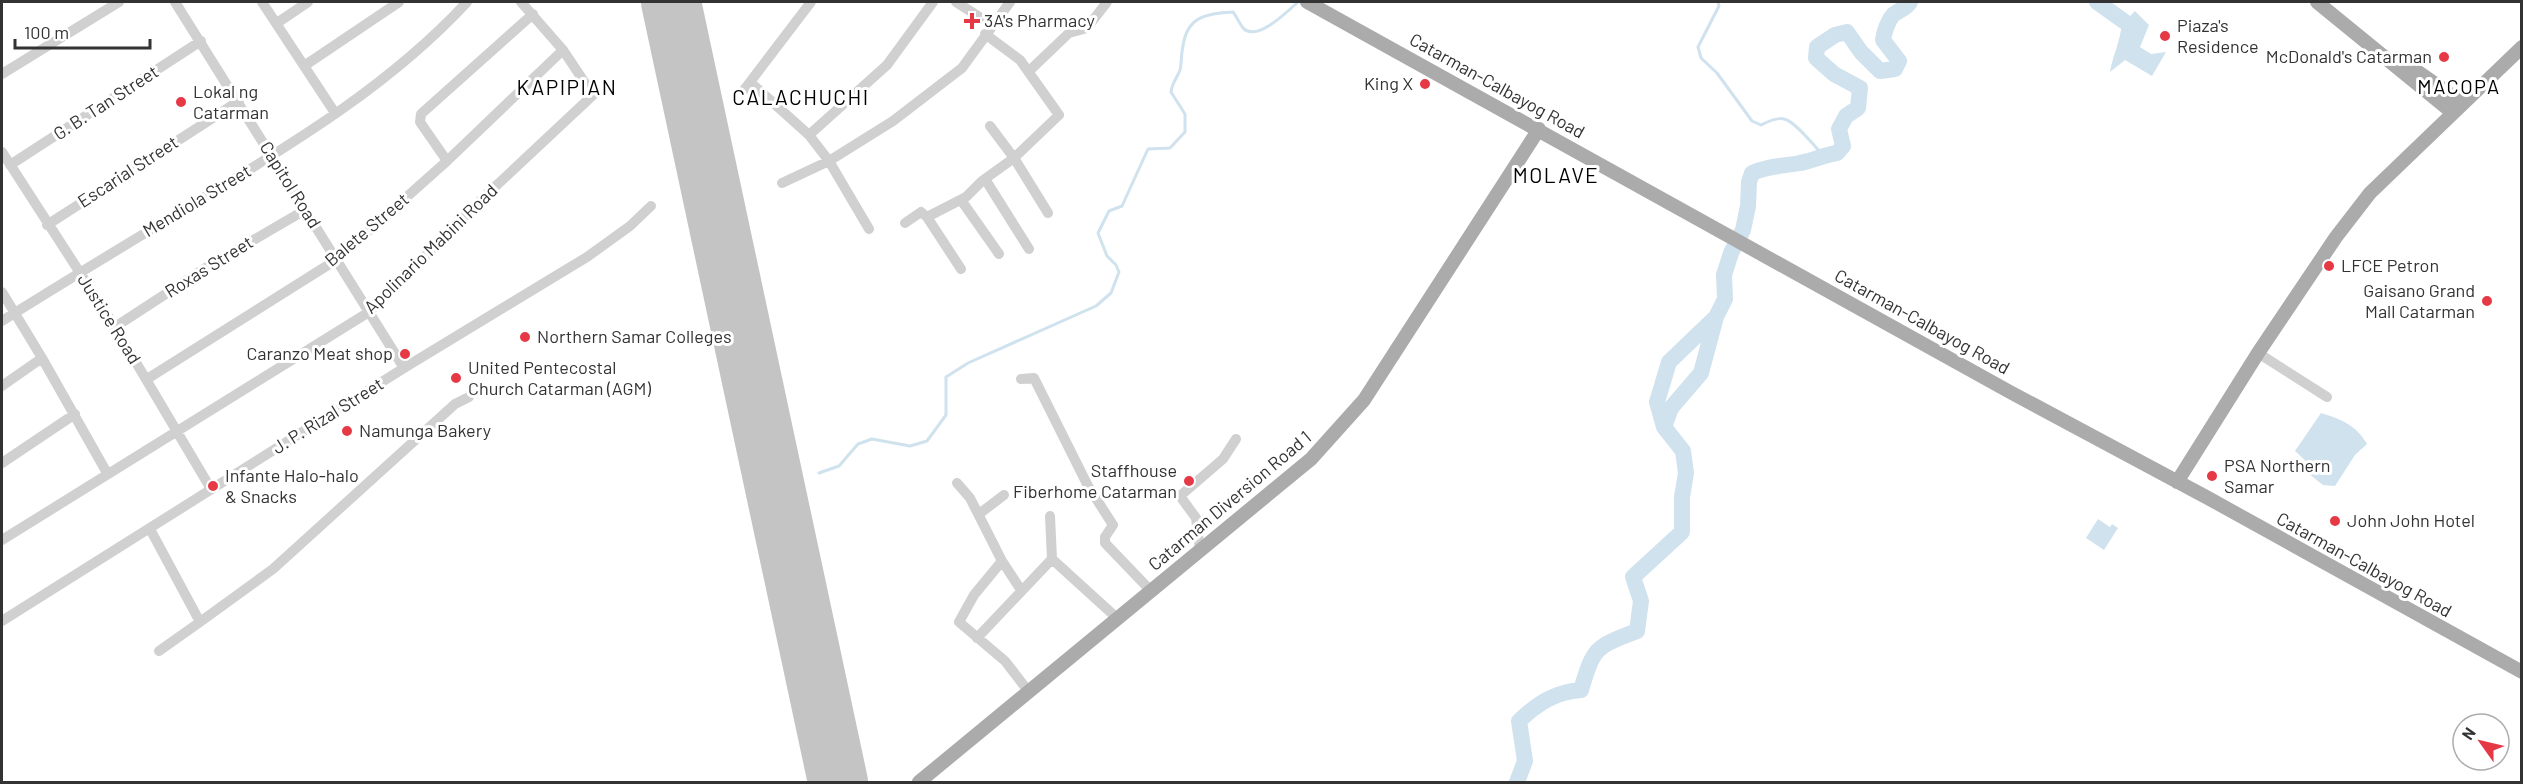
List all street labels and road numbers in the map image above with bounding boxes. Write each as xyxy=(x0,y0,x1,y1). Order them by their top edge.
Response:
street label: Catarman-Calbayog Road xyxy=(1406,28,1589,142)
street label: G. B. Tan Street xyxy=(49,60,162,144)
street label: Escarial Street xyxy=(73,131,182,212)
street label: Capitol Road xyxy=(256,137,326,232)
street label: Mendiola Street xyxy=(138,159,255,241)
street label: Apolinario Mabini Road xyxy=(359,179,502,318)
street label: Balete Street xyxy=(320,188,413,271)
street label: Roxas Street xyxy=(160,230,257,302)
street label: Catarman-Calbayog Road xyxy=(1831,264,2014,378)
street label: Justice Road xyxy=(73,269,146,368)
street label: J. P. Rizal Street xyxy=(268,372,387,458)
street label: Catarman Diversion Road 1 xyxy=(1143,426,1315,575)
street label: Catarman-Calbayog Road xyxy=(2273,507,2456,621)

